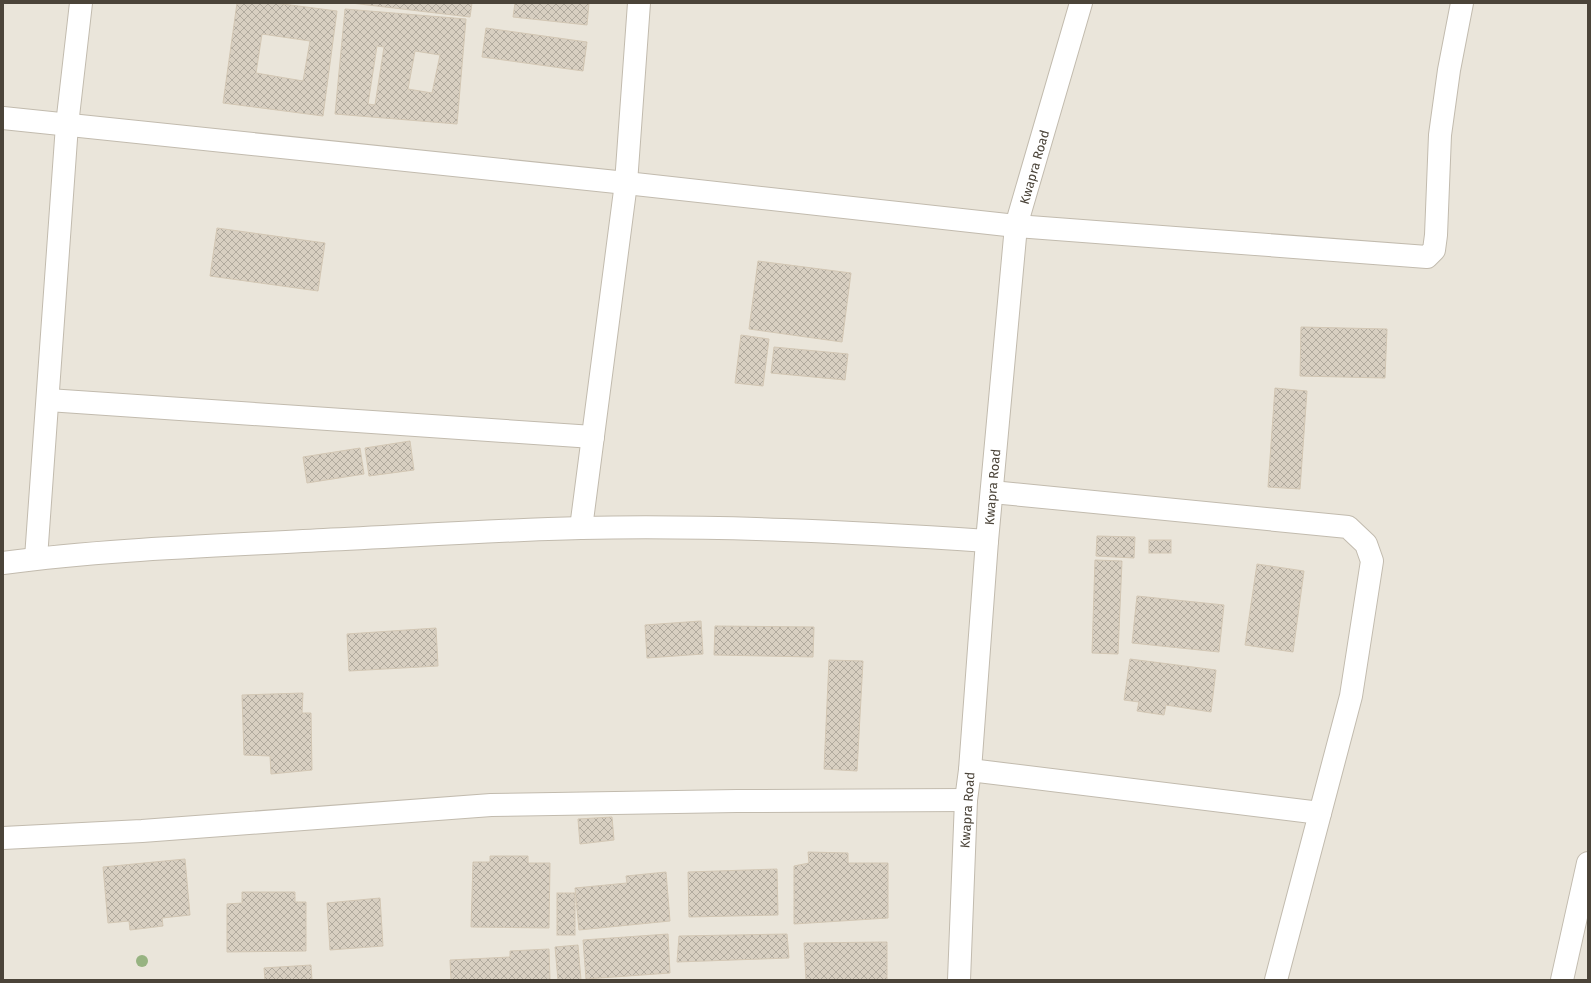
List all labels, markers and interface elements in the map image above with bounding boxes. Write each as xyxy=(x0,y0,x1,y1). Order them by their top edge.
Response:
street label: Kwapra Road xyxy=(1017,128,1052,206)
street label: Kwapra Road xyxy=(982,448,1003,526)
street label: Kwapra Road xyxy=(957,771,978,849)

